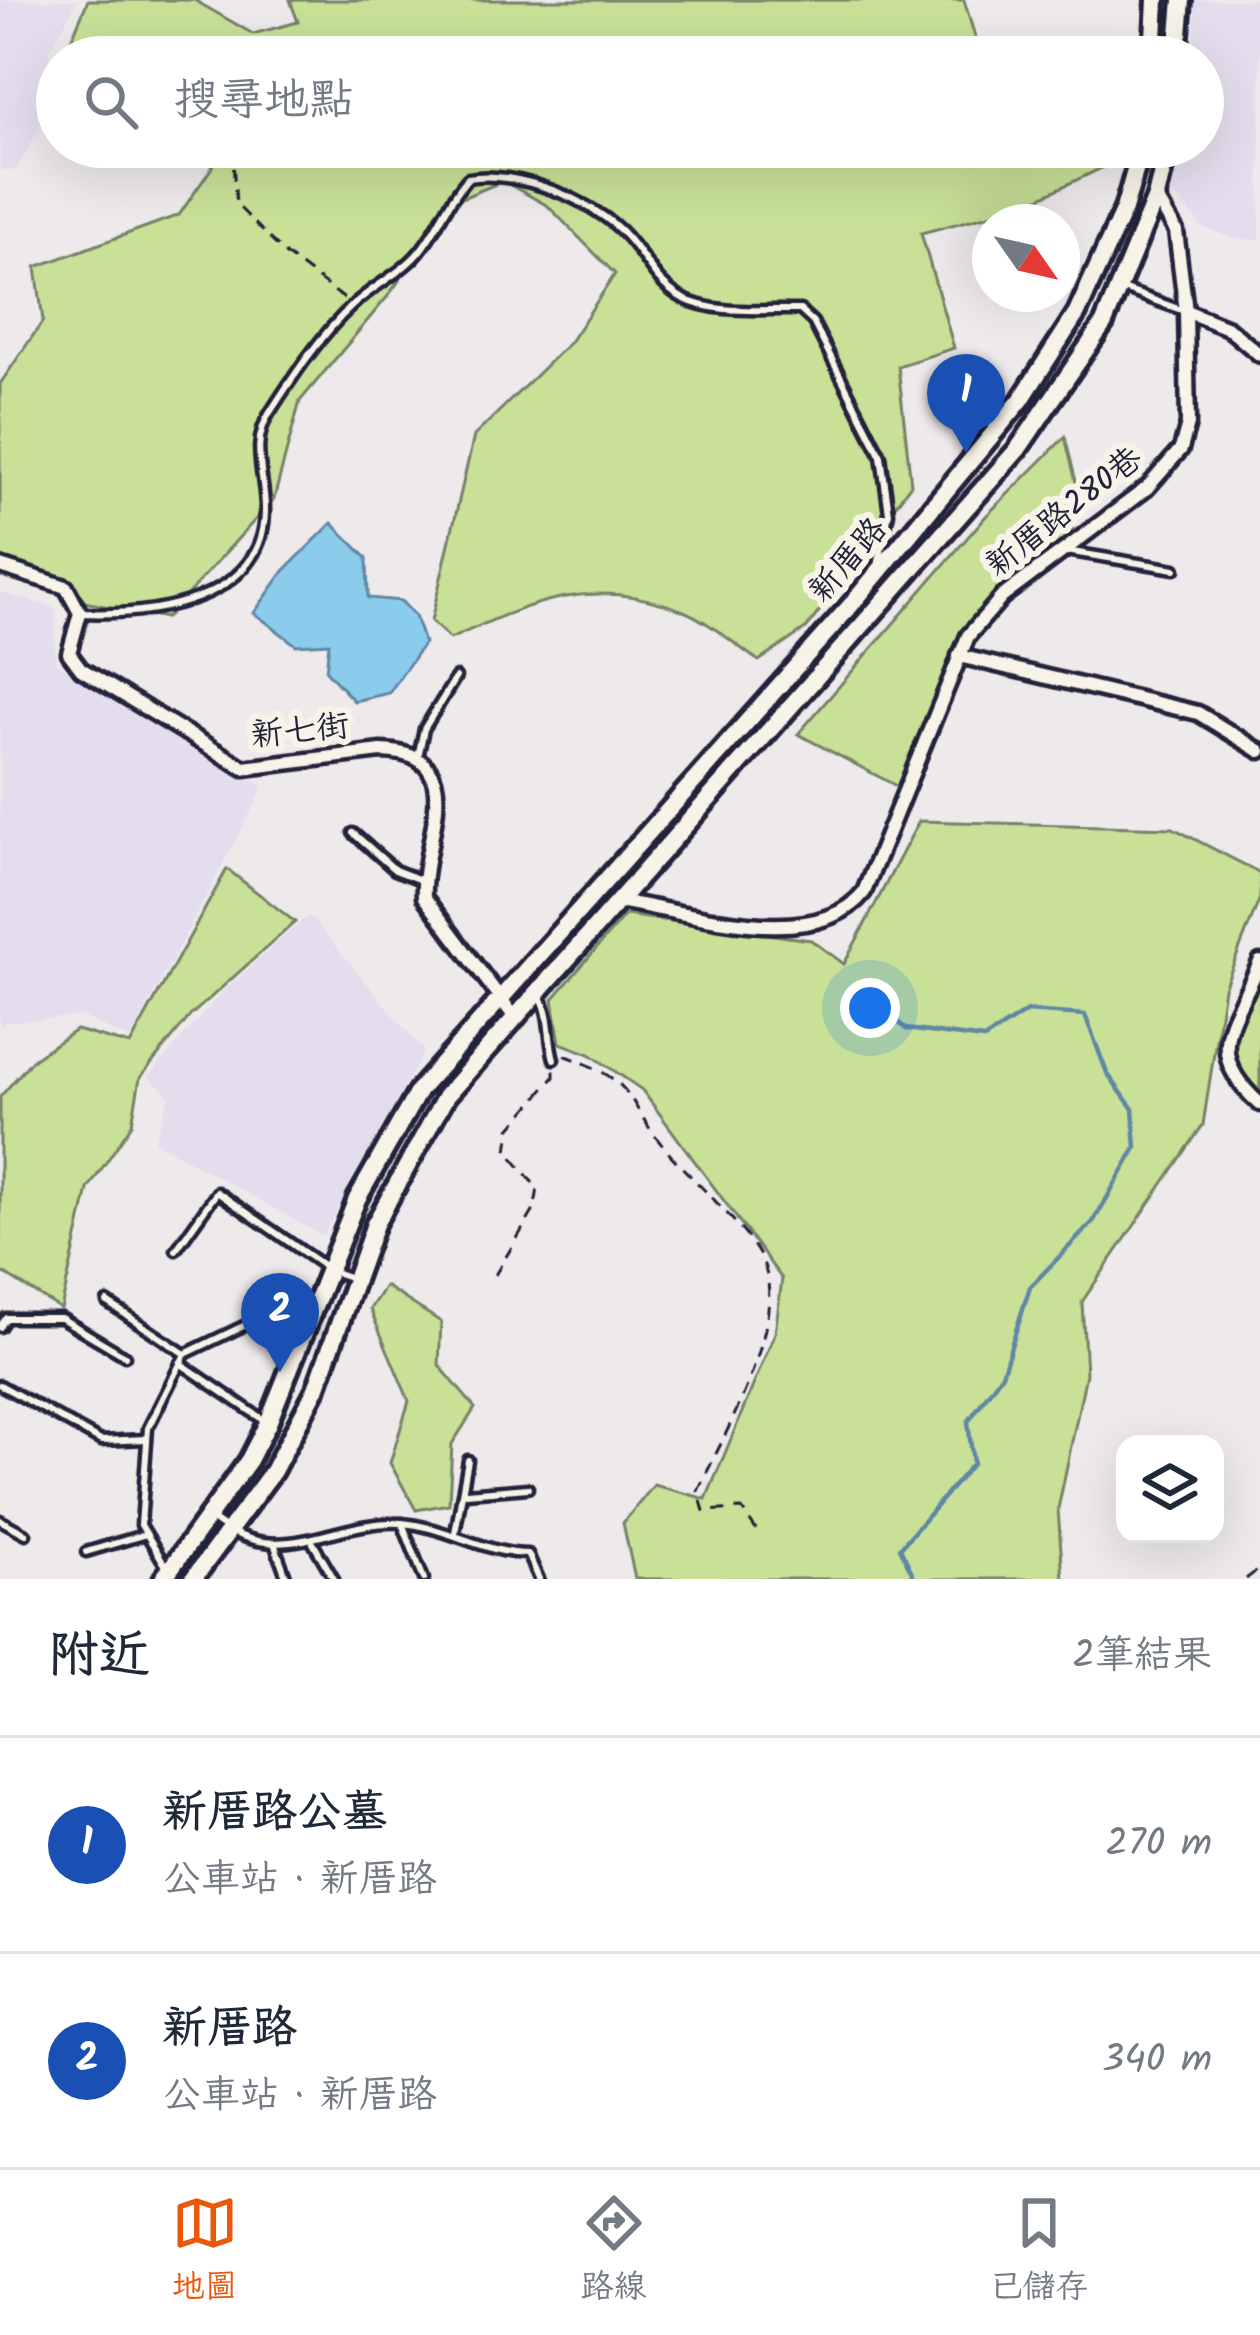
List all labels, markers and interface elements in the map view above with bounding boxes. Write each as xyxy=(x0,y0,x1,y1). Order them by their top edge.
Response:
search box xyxy=(36,36,1224,168)
text: 搜尋地點 xyxy=(174,66,354,138)
icon: search xyxy=(78,69,144,135)
north arrow xyxy=(972,204,1080,312)
pin: 1 xyxy=(927,354,1005,453)
street label: 新厝路280巷 xyxy=(975,434,1155,592)
street label: 新厝路 xyxy=(797,506,901,616)
street label: 新七街 xyxy=(248,700,352,764)
your location xyxy=(840,978,900,1038)
pin: 2 xyxy=(241,1273,319,1372)
map controls xyxy=(1116,1435,1224,1543)
button: layers xyxy=(1116,1435,1224,1543)
text: 附近 xyxy=(48,1617,150,1698)
text: 2筆結果 xyxy=(1072,1626,1212,1688)
text: 新厝路公墓 xyxy=(162,1778,387,1850)
text: 1 xyxy=(81,1814,93,1876)
text: 270 m xyxy=(1105,1814,1212,1876)
text: 公車站 · 新厝路 xyxy=(162,1850,437,1912)
text: 新厝路 xyxy=(162,1994,297,2066)
text: 2 xyxy=(76,2030,98,2092)
text: 340 m xyxy=(1102,2030,1212,2092)
text: 公車站 · 新厝路 xyxy=(162,2066,437,2128)
tab: 地圖 xyxy=(172,2190,238,2315)
tab: 路線 xyxy=(581,2190,647,2315)
tab: 已儲存 xyxy=(990,2190,1089,2315)

